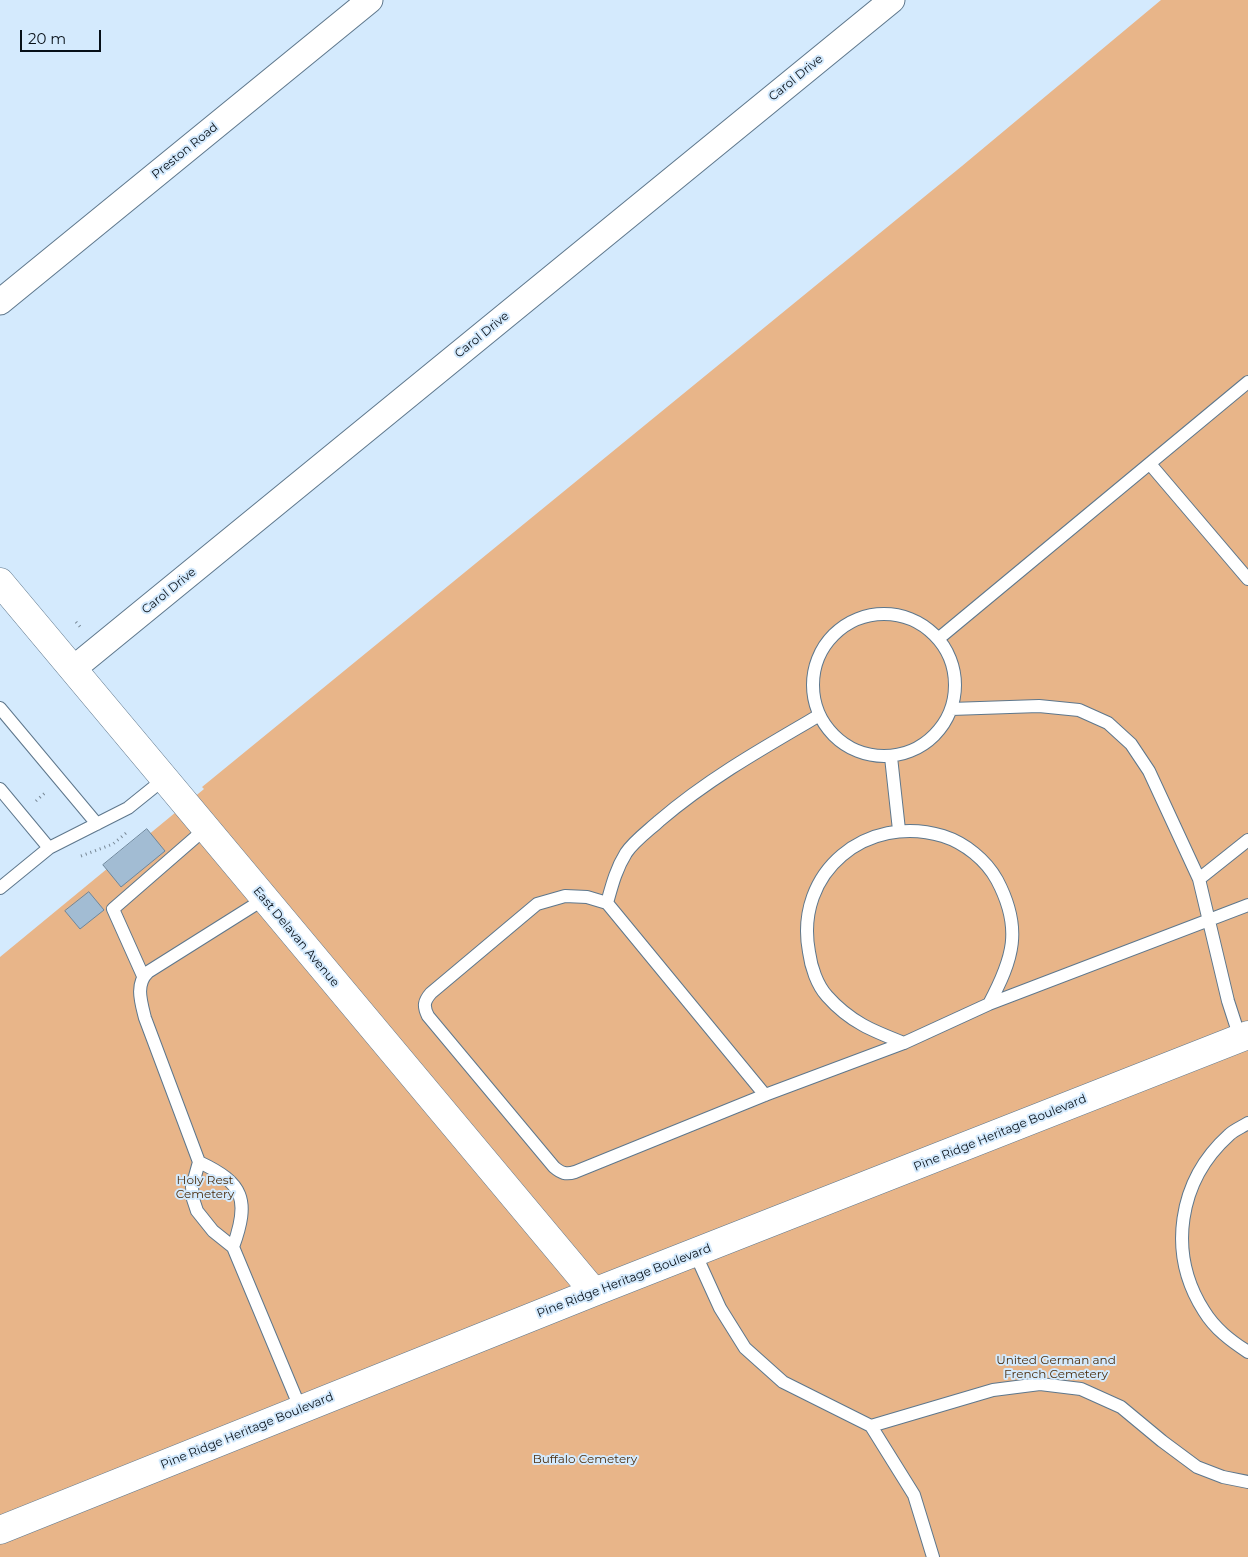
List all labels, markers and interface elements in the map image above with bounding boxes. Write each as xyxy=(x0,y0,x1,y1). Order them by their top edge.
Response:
scale bar xyxy=(22,20,104,52)
text: 20 m xyxy=(28,29,66,48)
street label: Carol Drive xyxy=(766,52,826,104)
street label: Preston Road xyxy=(149,120,221,182)
street label: Carol Drive xyxy=(452,309,512,361)
street label: Carol Drive xyxy=(139,565,199,617)
street label: East Delavan Avenue xyxy=(250,884,342,990)
street label: Pine Ridge Heritage Boulevard xyxy=(911,1092,1089,1174)
park label: Holy Rest Cemetery xyxy=(176,1173,234,1201)
street label: Pine Ridge Heritage Boulevard xyxy=(535,1241,713,1321)
park label: United German and French Cemetery xyxy=(996,1353,1116,1381)
street label: Pine Ridge Heritage Boulevard xyxy=(158,1390,336,1472)
park label: Buffalo Cemetery xyxy=(533,1452,637,1466)

